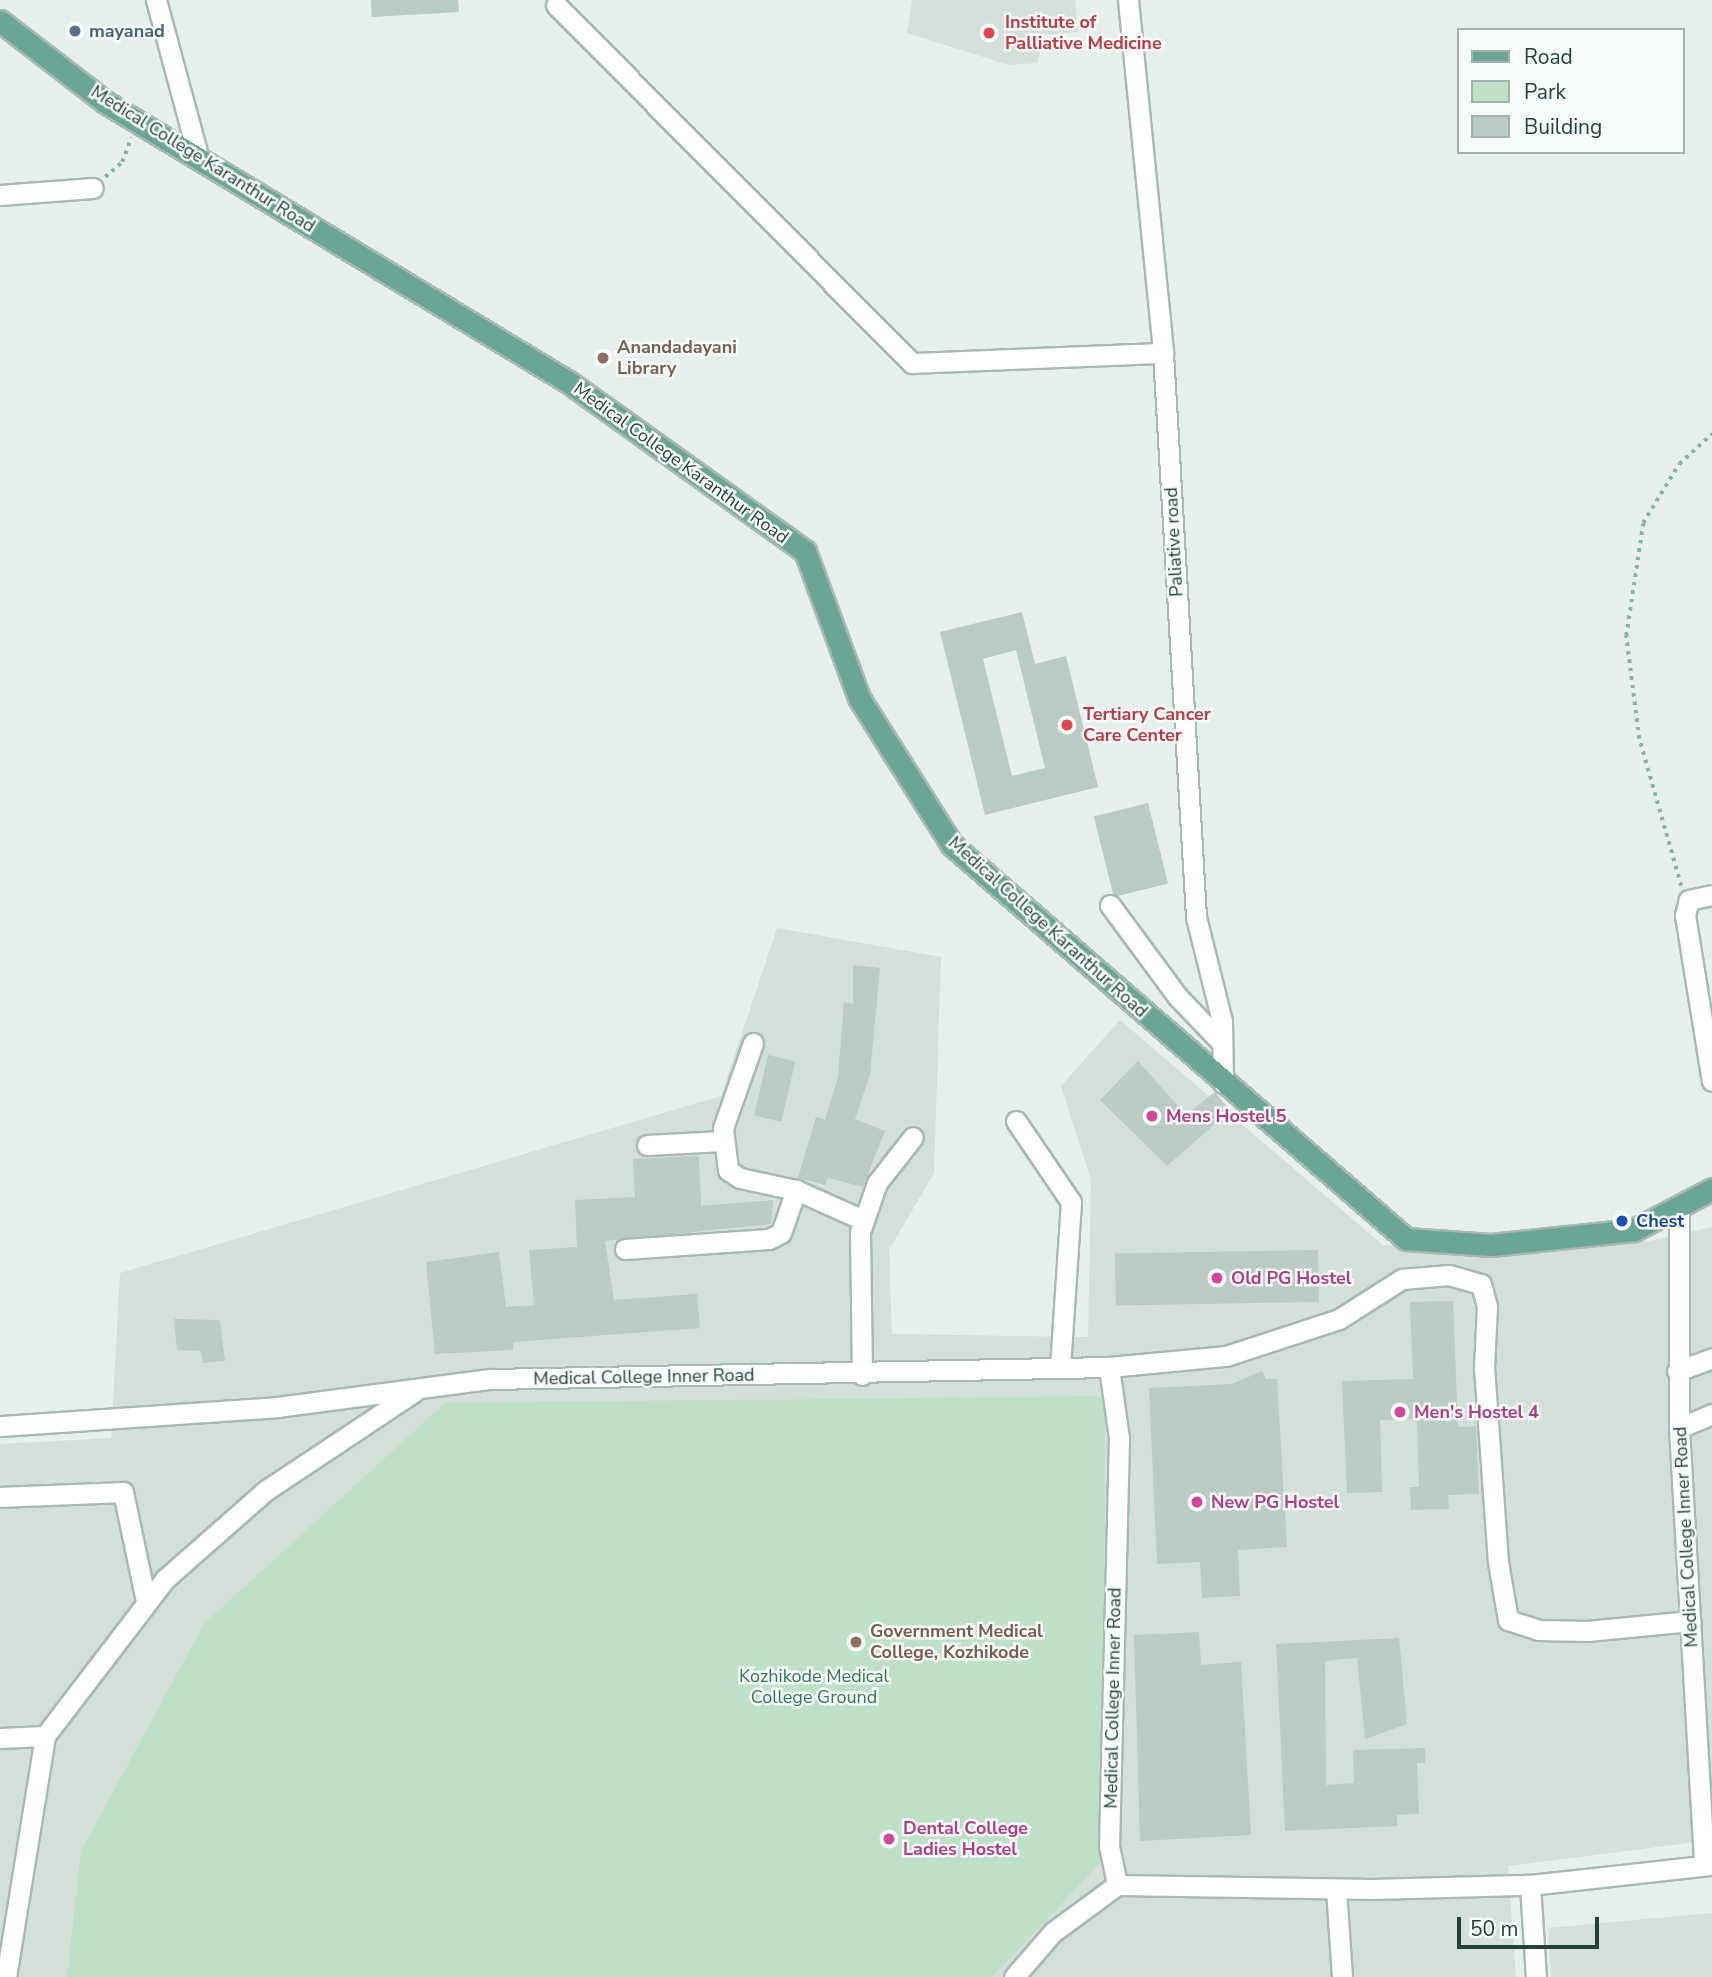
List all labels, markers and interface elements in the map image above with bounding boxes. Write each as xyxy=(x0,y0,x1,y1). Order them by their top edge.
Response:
place label: Institute of Palliative Medicine xyxy=(1005,12,1162,54)
place label: mayanad xyxy=(89,20,165,42)
marker: mayanad xyxy=(67,23,83,39)
marker: Institute of Palliative Medicine xyxy=(979,23,999,43)
legend xyxy=(1456,28,1684,154)
text: Road xyxy=(1524,43,1573,71)
text: Park xyxy=(1524,78,1566,106)
street label: Medical College Karanthur Road xyxy=(87,81,319,237)
text: Building xyxy=(1524,113,1602,141)
place label: Anandadayani Library xyxy=(617,337,737,380)
marker: Anandadayani Library xyxy=(595,350,611,366)
street label: Medical College Karanthur Road xyxy=(569,378,793,548)
street label: Paliative road xyxy=(1160,487,1188,597)
place label: Tertiary Cancer Care Center xyxy=(1083,704,1211,746)
marker: Tertiary Cancer Care Center xyxy=(1057,715,1077,735)
street label: Medical College Karanthur Road xyxy=(944,832,1152,1022)
place label: Mens Hostel 5 xyxy=(1166,1105,1287,1127)
marker: Mens Hostel 5 xyxy=(1144,1108,1160,1124)
place label: Chest xyxy=(1636,1210,1684,1232)
marker: Chest xyxy=(1614,1213,1630,1229)
place label: Old PG Hostel xyxy=(1231,1267,1351,1289)
marker: Old PG Hostel xyxy=(1209,1270,1225,1286)
street label: Medical College Inner Road xyxy=(533,1364,755,1390)
place label: Men's Hostel 4 xyxy=(1414,1401,1539,1423)
marker: Men's Hostel 4 xyxy=(1392,1404,1408,1420)
street label: Medical College Inner Road xyxy=(1669,1426,1703,1648)
place label: New PG Hostel xyxy=(1211,1491,1339,1513)
marker: New PG Hostel xyxy=(1189,1494,1205,1510)
street label: Medical College Inner Road xyxy=(1100,1587,1126,1809)
place label: Government Medical College, Kozhikode xyxy=(870,1621,1043,1664)
marker: Government Medical College, Kozhikode xyxy=(848,1634,864,1650)
park label: Kozhikode Medical College Ground xyxy=(739,1666,889,1708)
place label: Dental College Ladies Hostel xyxy=(903,1818,1028,1860)
marker: Dental College Ladies Hostel xyxy=(881,1831,897,1847)
scale bar xyxy=(1460,1904,1602,1948)
text: 50 m xyxy=(1470,1915,1519,1943)

